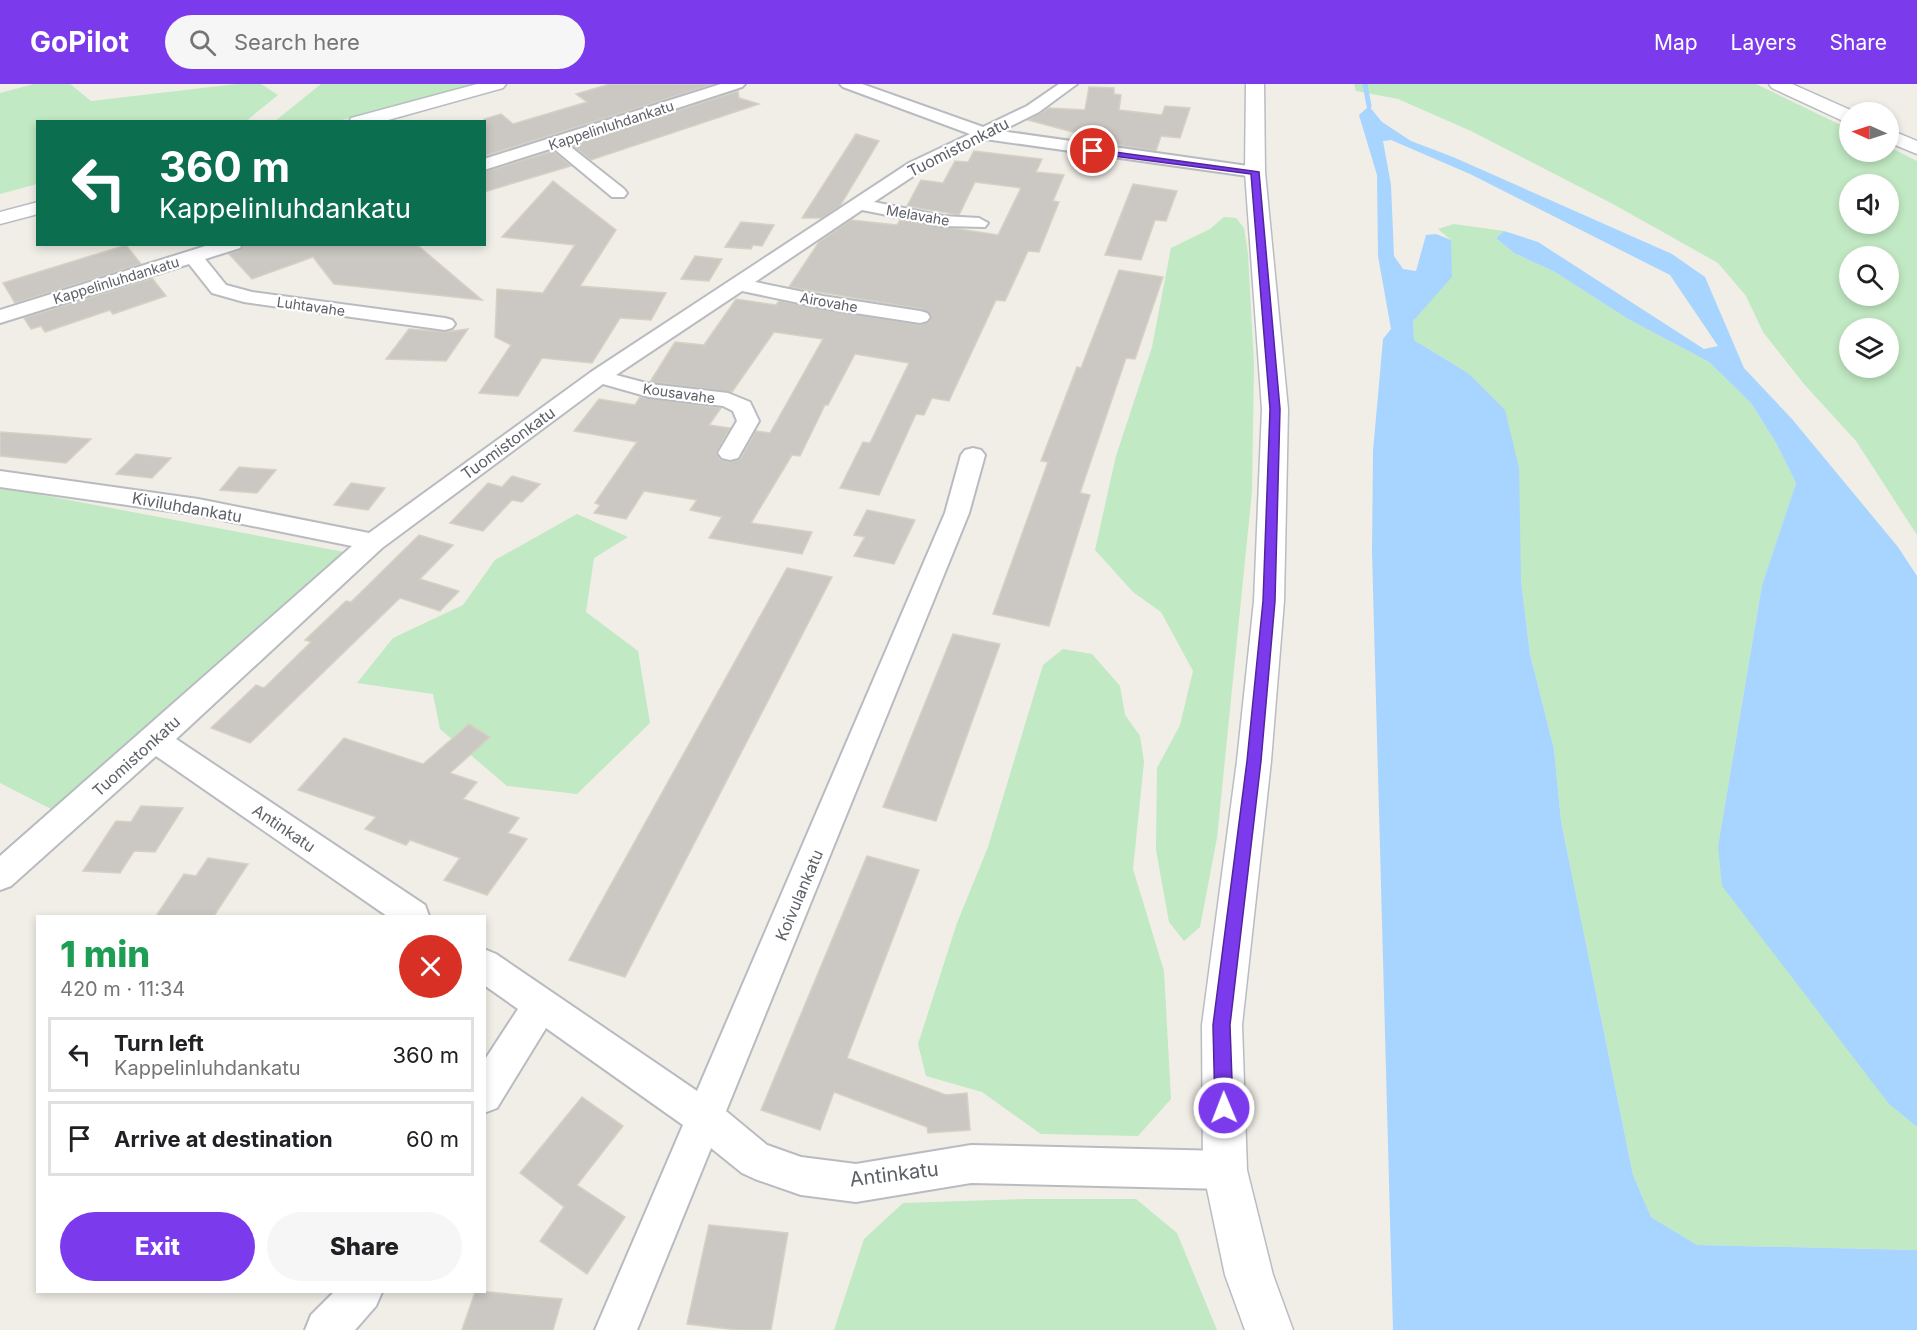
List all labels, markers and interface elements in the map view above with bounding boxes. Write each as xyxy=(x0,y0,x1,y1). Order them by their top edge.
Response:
search box xyxy=(165,15,585,69)
text: GoPilot xyxy=(30,25,129,59)
icon: search xyxy=(186,26,219,59)
text: Search here xyxy=(234,29,360,55)
text: Map xyxy=(1654,30,1698,55)
text: Layers xyxy=(1731,30,1797,55)
text: Share xyxy=(1830,30,1887,55)
street label: Kappelinluhdankatu xyxy=(546,97,676,153)
north arrow xyxy=(1839,102,1899,162)
map controls xyxy=(1839,102,1899,378)
street label: Tuomistonkatu xyxy=(904,113,1012,181)
pin xyxy=(1067,125,1118,176)
icon: arrive xyxy=(1076,134,1109,167)
text: 360 m xyxy=(159,141,290,192)
icon: left xyxy=(60,144,138,222)
button: sound xyxy=(1839,174,1899,234)
text: Kappelinluhdankatu xyxy=(159,192,411,225)
street label: Melavahe xyxy=(885,201,951,229)
button: search xyxy=(1839,246,1899,306)
street label: Kappelinluhdankatu xyxy=(51,253,181,307)
street label: Airovahe xyxy=(799,289,859,315)
street label: Luhtavahe xyxy=(276,293,346,319)
button: layers xyxy=(1839,318,1899,378)
street label: Kousavahe xyxy=(642,380,716,406)
street label: Tuomistonkatu xyxy=(457,402,559,484)
street label: Kiviluhdankatu xyxy=(130,487,244,527)
street label: Tuomistonkatu xyxy=(88,711,184,801)
street label: Antinkatu xyxy=(249,800,319,856)
street label: Koivulankatu xyxy=(771,847,827,943)
text: 1 min xyxy=(60,932,150,976)
button: close xyxy=(399,935,462,998)
text: 420 m · 11:34 xyxy=(60,977,185,1001)
text: Turn left xyxy=(114,1030,204,1056)
icon: left xyxy=(63,1038,96,1071)
text: 360 m xyxy=(392,1042,459,1068)
text: Kappelinluhdankatu xyxy=(114,1056,301,1080)
position arrow xyxy=(1192,1076,1256,1140)
icon: arrive xyxy=(63,1122,96,1155)
text: Arrive at destination xyxy=(114,1126,333,1152)
text: 60 m xyxy=(406,1126,459,1152)
street label: Antinkatu xyxy=(848,1157,940,1191)
button: Exit xyxy=(60,1212,255,1281)
button: Share xyxy=(267,1212,462,1281)

